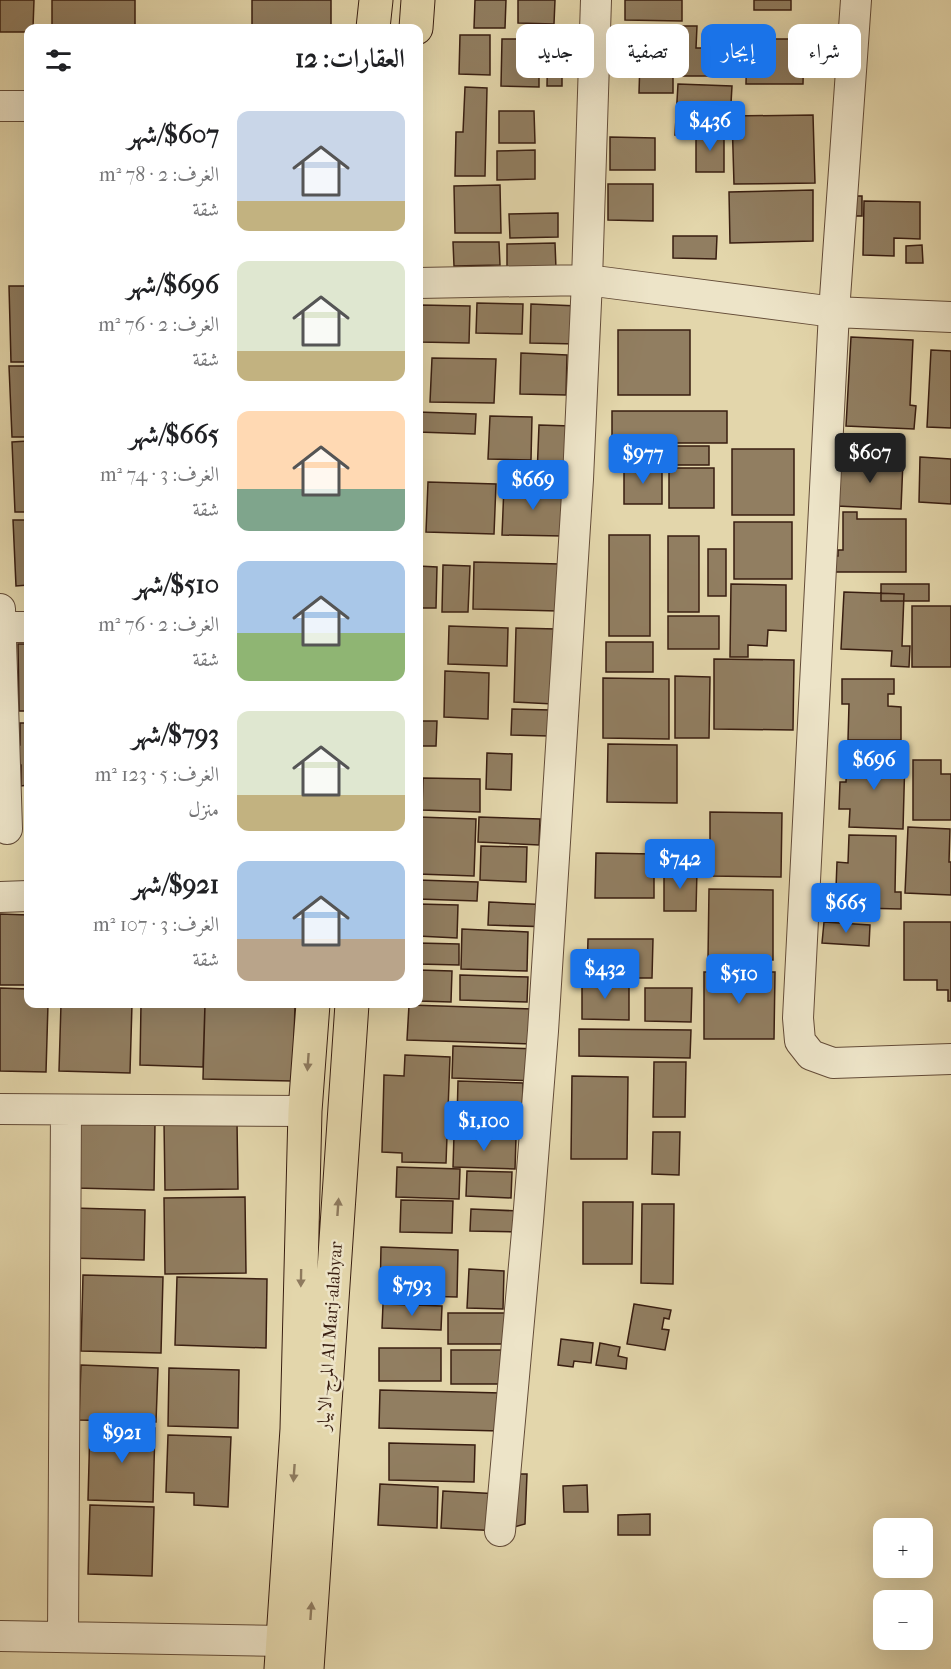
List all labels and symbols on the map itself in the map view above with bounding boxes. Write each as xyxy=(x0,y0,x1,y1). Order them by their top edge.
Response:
pin: $436 xyxy=(674,101,746,152)
pin: $607 xyxy=(834,433,906,484)
pin: $977 xyxy=(607,434,679,485)
pin: $669 xyxy=(497,460,569,511)
pin: $696 xyxy=(838,740,910,791)
pin: $742 xyxy=(644,839,716,890)
pin: $665 xyxy=(810,883,882,934)
pin: $432 xyxy=(569,949,641,1000)
pin: $510 xyxy=(703,954,775,1005)
one-way arrow xyxy=(304,1052,313,1071)
pin: $1,100 xyxy=(435,1101,533,1152)
one-way arrow xyxy=(334,1197,343,1216)
street label: المرج-الابيار Al Marj-alabyar xyxy=(313,1240,352,1434)
pin: $793 xyxy=(376,1266,448,1317)
one-way arrow xyxy=(296,1268,306,1287)
pin: $921 xyxy=(86,1413,158,1464)
one-way arrow xyxy=(290,1463,299,1482)
one-way arrow xyxy=(306,1601,316,1620)

